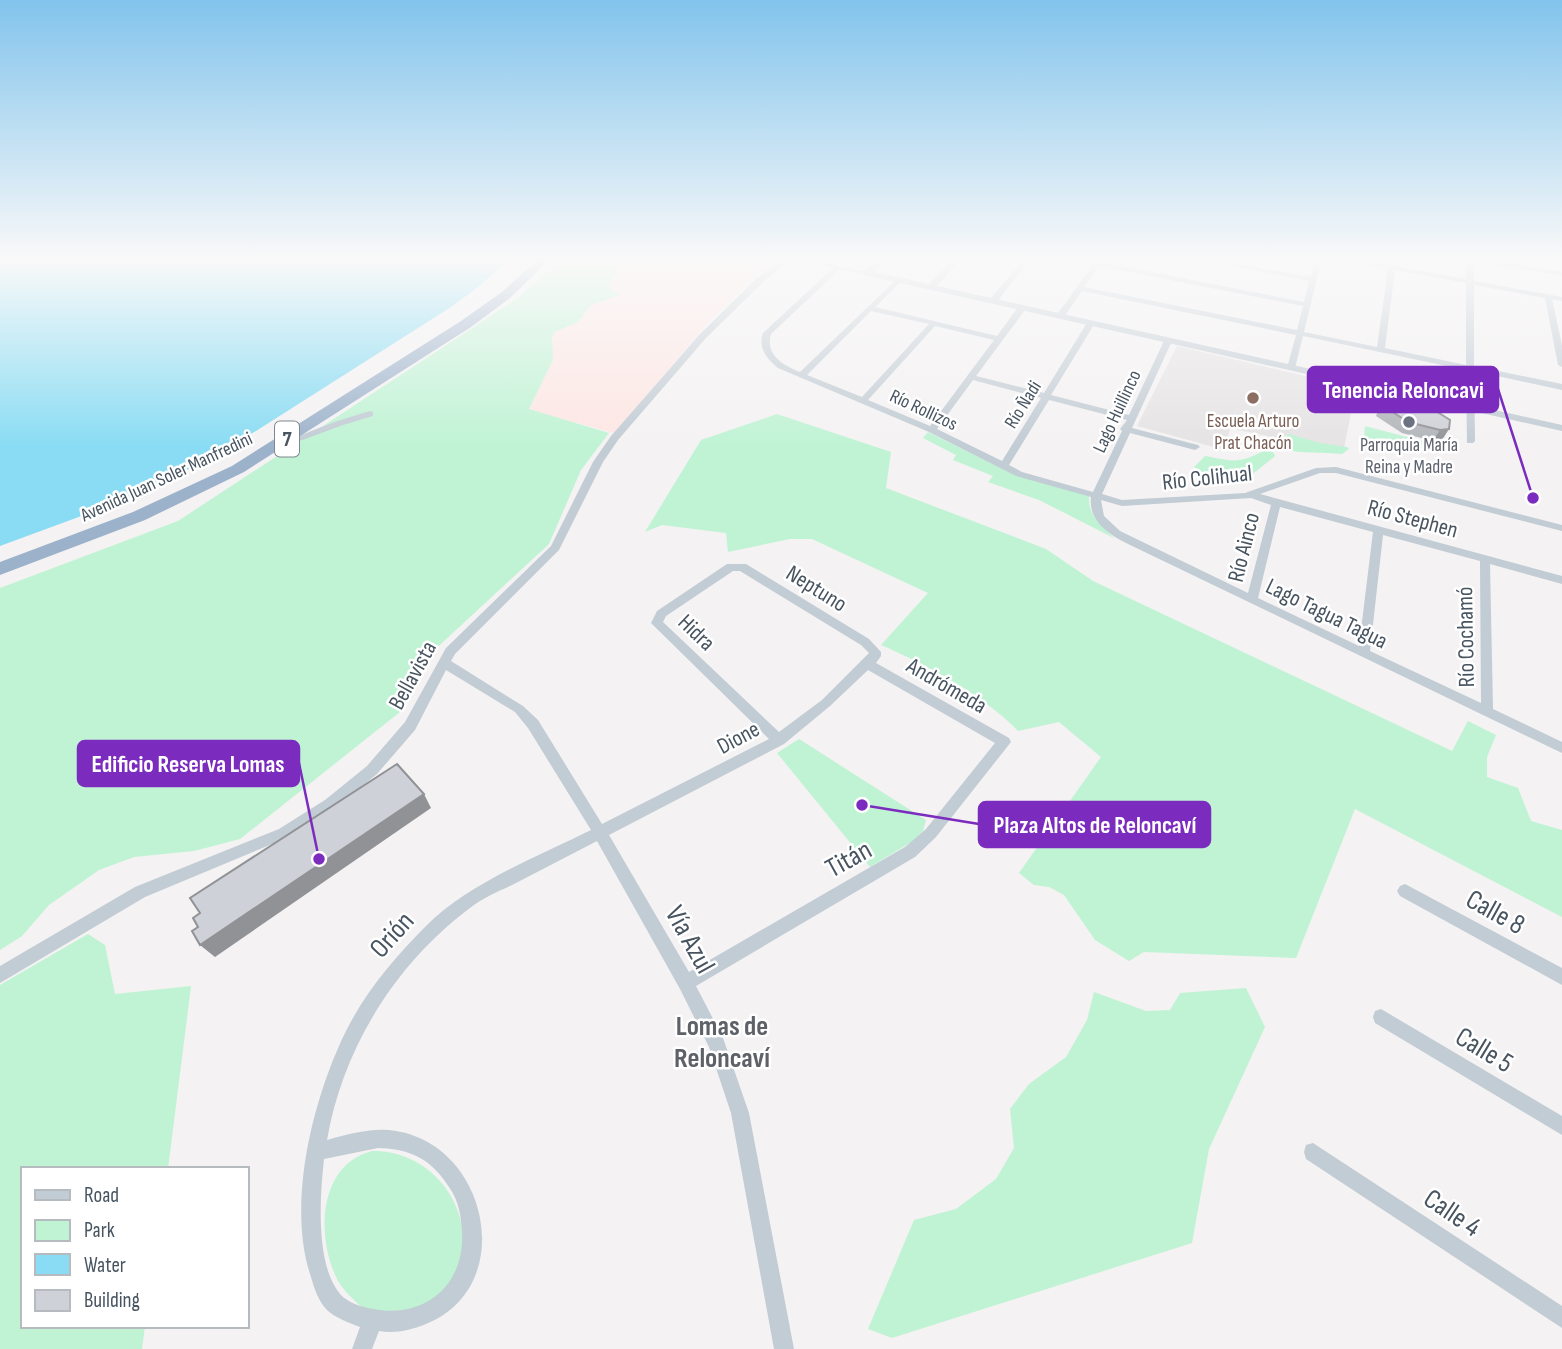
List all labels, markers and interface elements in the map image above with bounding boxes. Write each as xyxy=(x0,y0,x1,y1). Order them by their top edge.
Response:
street label: Lago Huillinco xyxy=(1088,367,1146,457)
callout: Tenencia Reloncavi xyxy=(1308,367,1498,412)
text: Tenencia Reloncavi xyxy=(1322,376,1484,405)
street label: Río Ñadi xyxy=(1000,377,1047,433)
street label: Río Rollizos xyxy=(886,385,961,436)
marker: Escuela Arturo Prat Chacón xyxy=(1245,390,1261,406)
place label: Escuela Arturo Prat Chacón xyxy=(1207,410,1299,455)
marker: Parroquia María Reina y Madre xyxy=(1401,414,1417,430)
road number: 7 xyxy=(275,422,299,457)
street label: Avenida Juan Soler Manfredini xyxy=(76,427,256,528)
place label: Parroquia María Reina y Madre xyxy=(1360,434,1458,479)
street label: Río Colihual xyxy=(1161,459,1253,497)
street label: Río Stephen xyxy=(1364,493,1461,544)
street label: Río Ainco xyxy=(1222,510,1266,585)
street label: Neptuno xyxy=(781,559,852,618)
street label: Lago Tagua Tagua xyxy=(1261,572,1392,655)
street label: Río Cochamó xyxy=(1451,586,1481,688)
street label: Hidra xyxy=(672,609,721,657)
street label: Bellavista xyxy=(383,636,443,715)
street label: Andrómeda xyxy=(901,651,992,720)
street label: Dione xyxy=(712,715,765,761)
callout: Edificio Reserva Lomas xyxy=(78,741,299,786)
text: Edificio Reserva Lomas xyxy=(92,750,284,779)
callout: Plaza Altos de Reloncaví xyxy=(979,802,1210,847)
text: Plaza Altos de Reloncaví xyxy=(994,811,1197,840)
street label: Titán xyxy=(820,833,878,885)
street label: Calle 8 xyxy=(1460,883,1531,942)
street label: Vía Azul xyxy=(658,900,722,979)
street label: Orión xyxy=(363,905,421,965)
district label: Lomas de Reloncaví xyxy=(674,1010,770,1075)
street label: Calle 5 xyxy=(1449,1020,1519,1080)
legend xyxy=(21,1167,248,1328)
street label: Calle 4 xyxy=(1417,1182,1487,1244)
text: Road xyxy=(84,1183,119,1208)
text: Park xyxy=(84,1218,115,1243)
text: Water xyxy=(84,1253,126,1278)
text: Building xyxy=(84,1288,140,1313)

